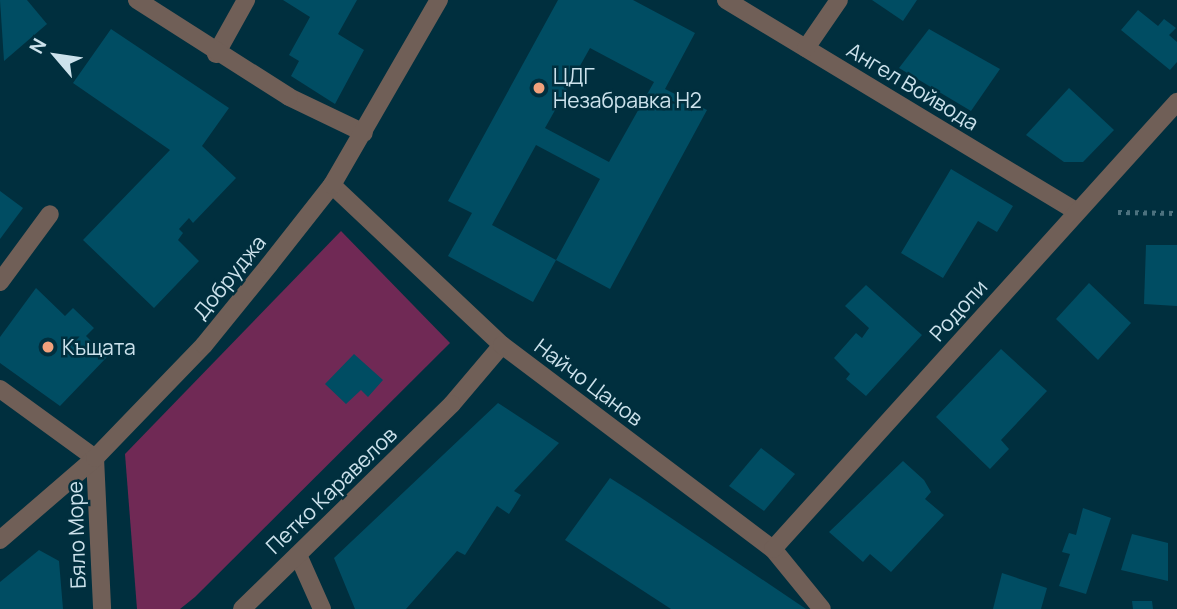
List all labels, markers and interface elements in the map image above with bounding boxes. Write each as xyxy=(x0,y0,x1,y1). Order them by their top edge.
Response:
north arrow xyxy=(21,21,91,91)
text: N xyxy=(23,34,52,58)
street label: Ангел Войвода xyxy=(843,37,983,135)
place label: ЦДГ Незабравка Н2 xyxy=(553,63,702,113)
marker: ЦДГ Незабравка Н2 xyxy=(531,80,547,96)
street label: Добруджа xyxy=(187,230,271,324)
street label: Родопи xyxy=(924,274,992,346)
street label: Найчо Цанов xyxy=(530,333,648,431)
place label: Къщата xyxy=(62,334,136,360)
marker: Къщата xyxy=(40,339,56,355)
street label: Петко Каравелов xyxy=(261,421,401,559)
street label: Бяло Море xyxy=(62,481,90,589)

